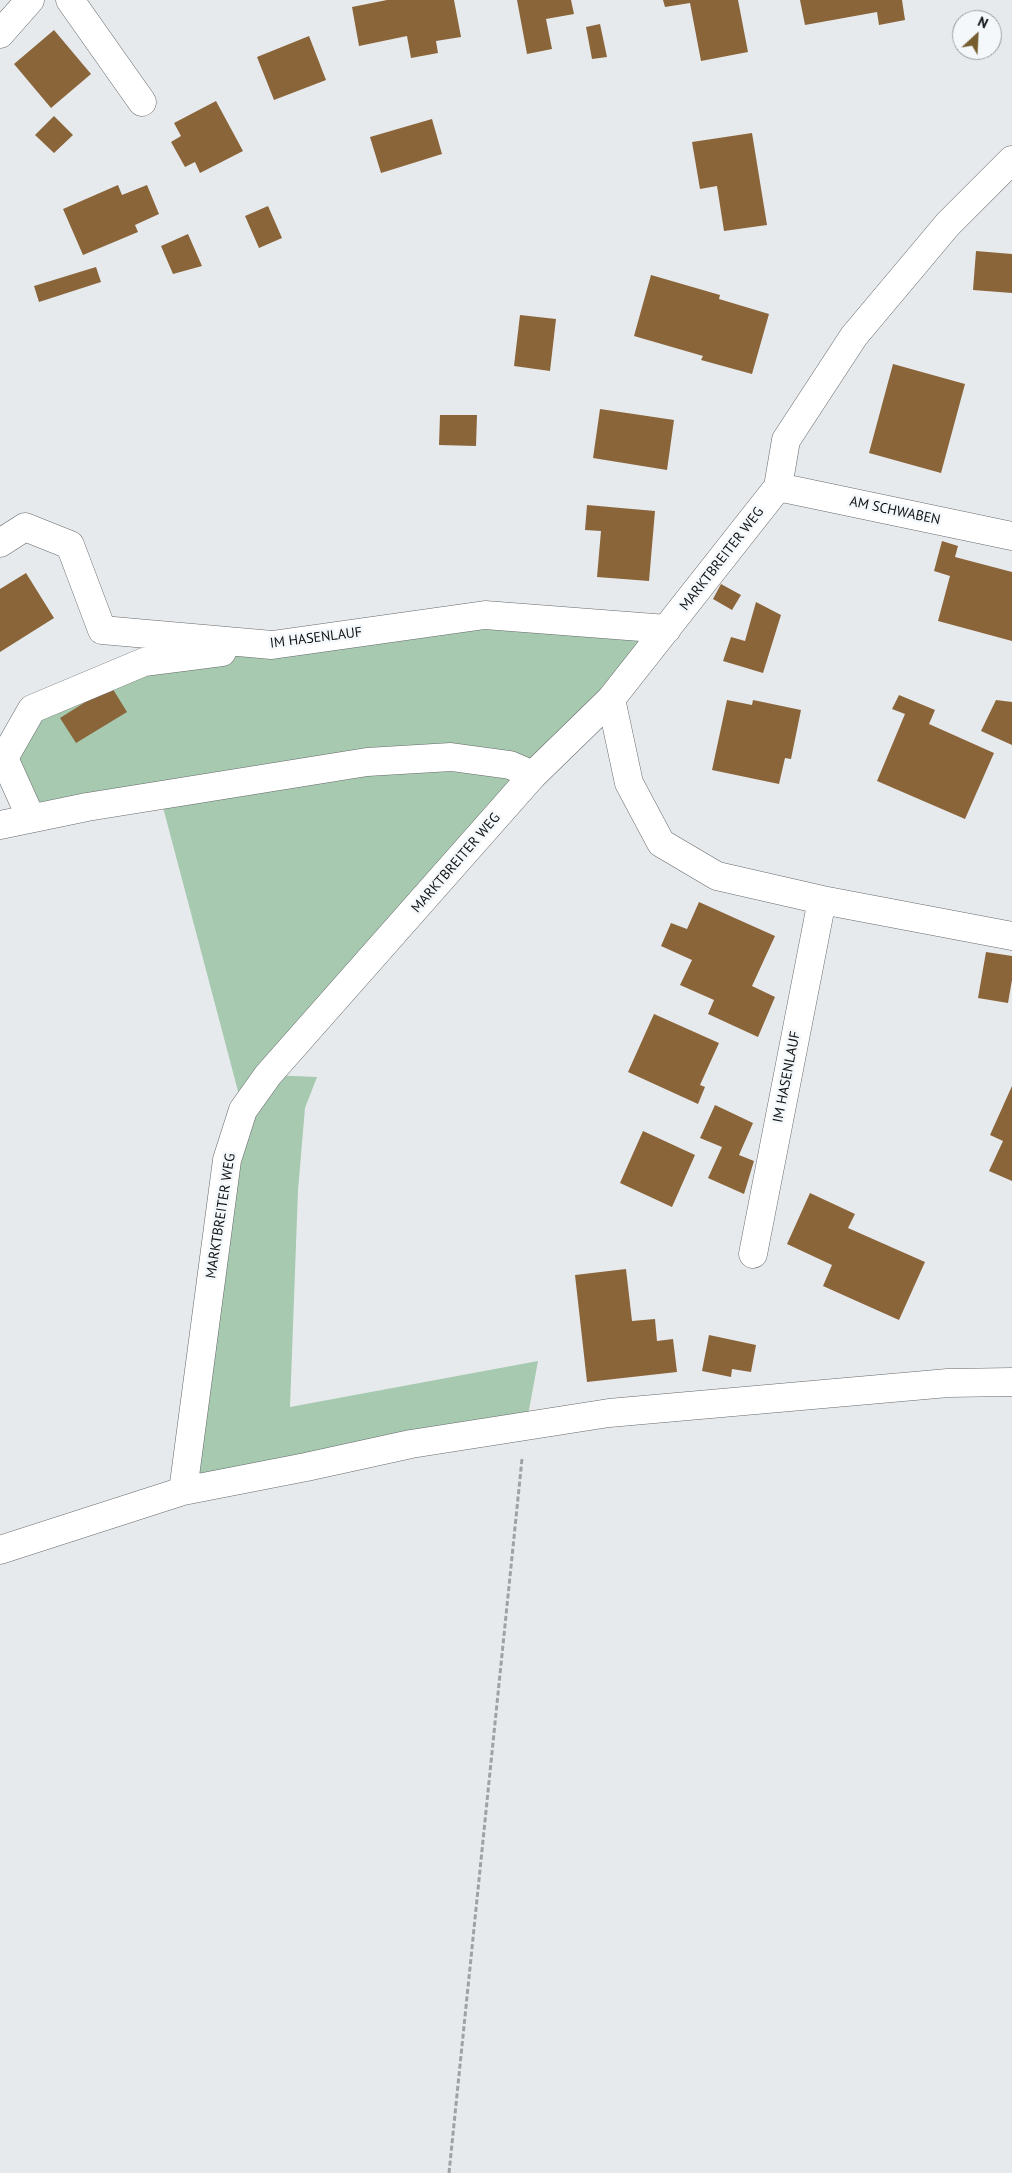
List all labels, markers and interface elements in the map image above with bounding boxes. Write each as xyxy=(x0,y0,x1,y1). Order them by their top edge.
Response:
north arrow xyxy=(952,10,1002,60)
text: N xyxy=(975,12,991,32)
street label: AM SCHWABEN xyxy=(848,493,942,529)
street label: MARKTBREITER WEG xyxy=(676,504,768,614)
street label: IM HASENLAUF xyxy=(269,624,363,652)
street label: MARKTBREITER WEG xyxy=(408,810,504,916)
street label: IM HASENLAUF xyxy=(770,1030,804,1124)
street label: MARKTBREITER WEG xyxy=(203,1152,239,1280)

